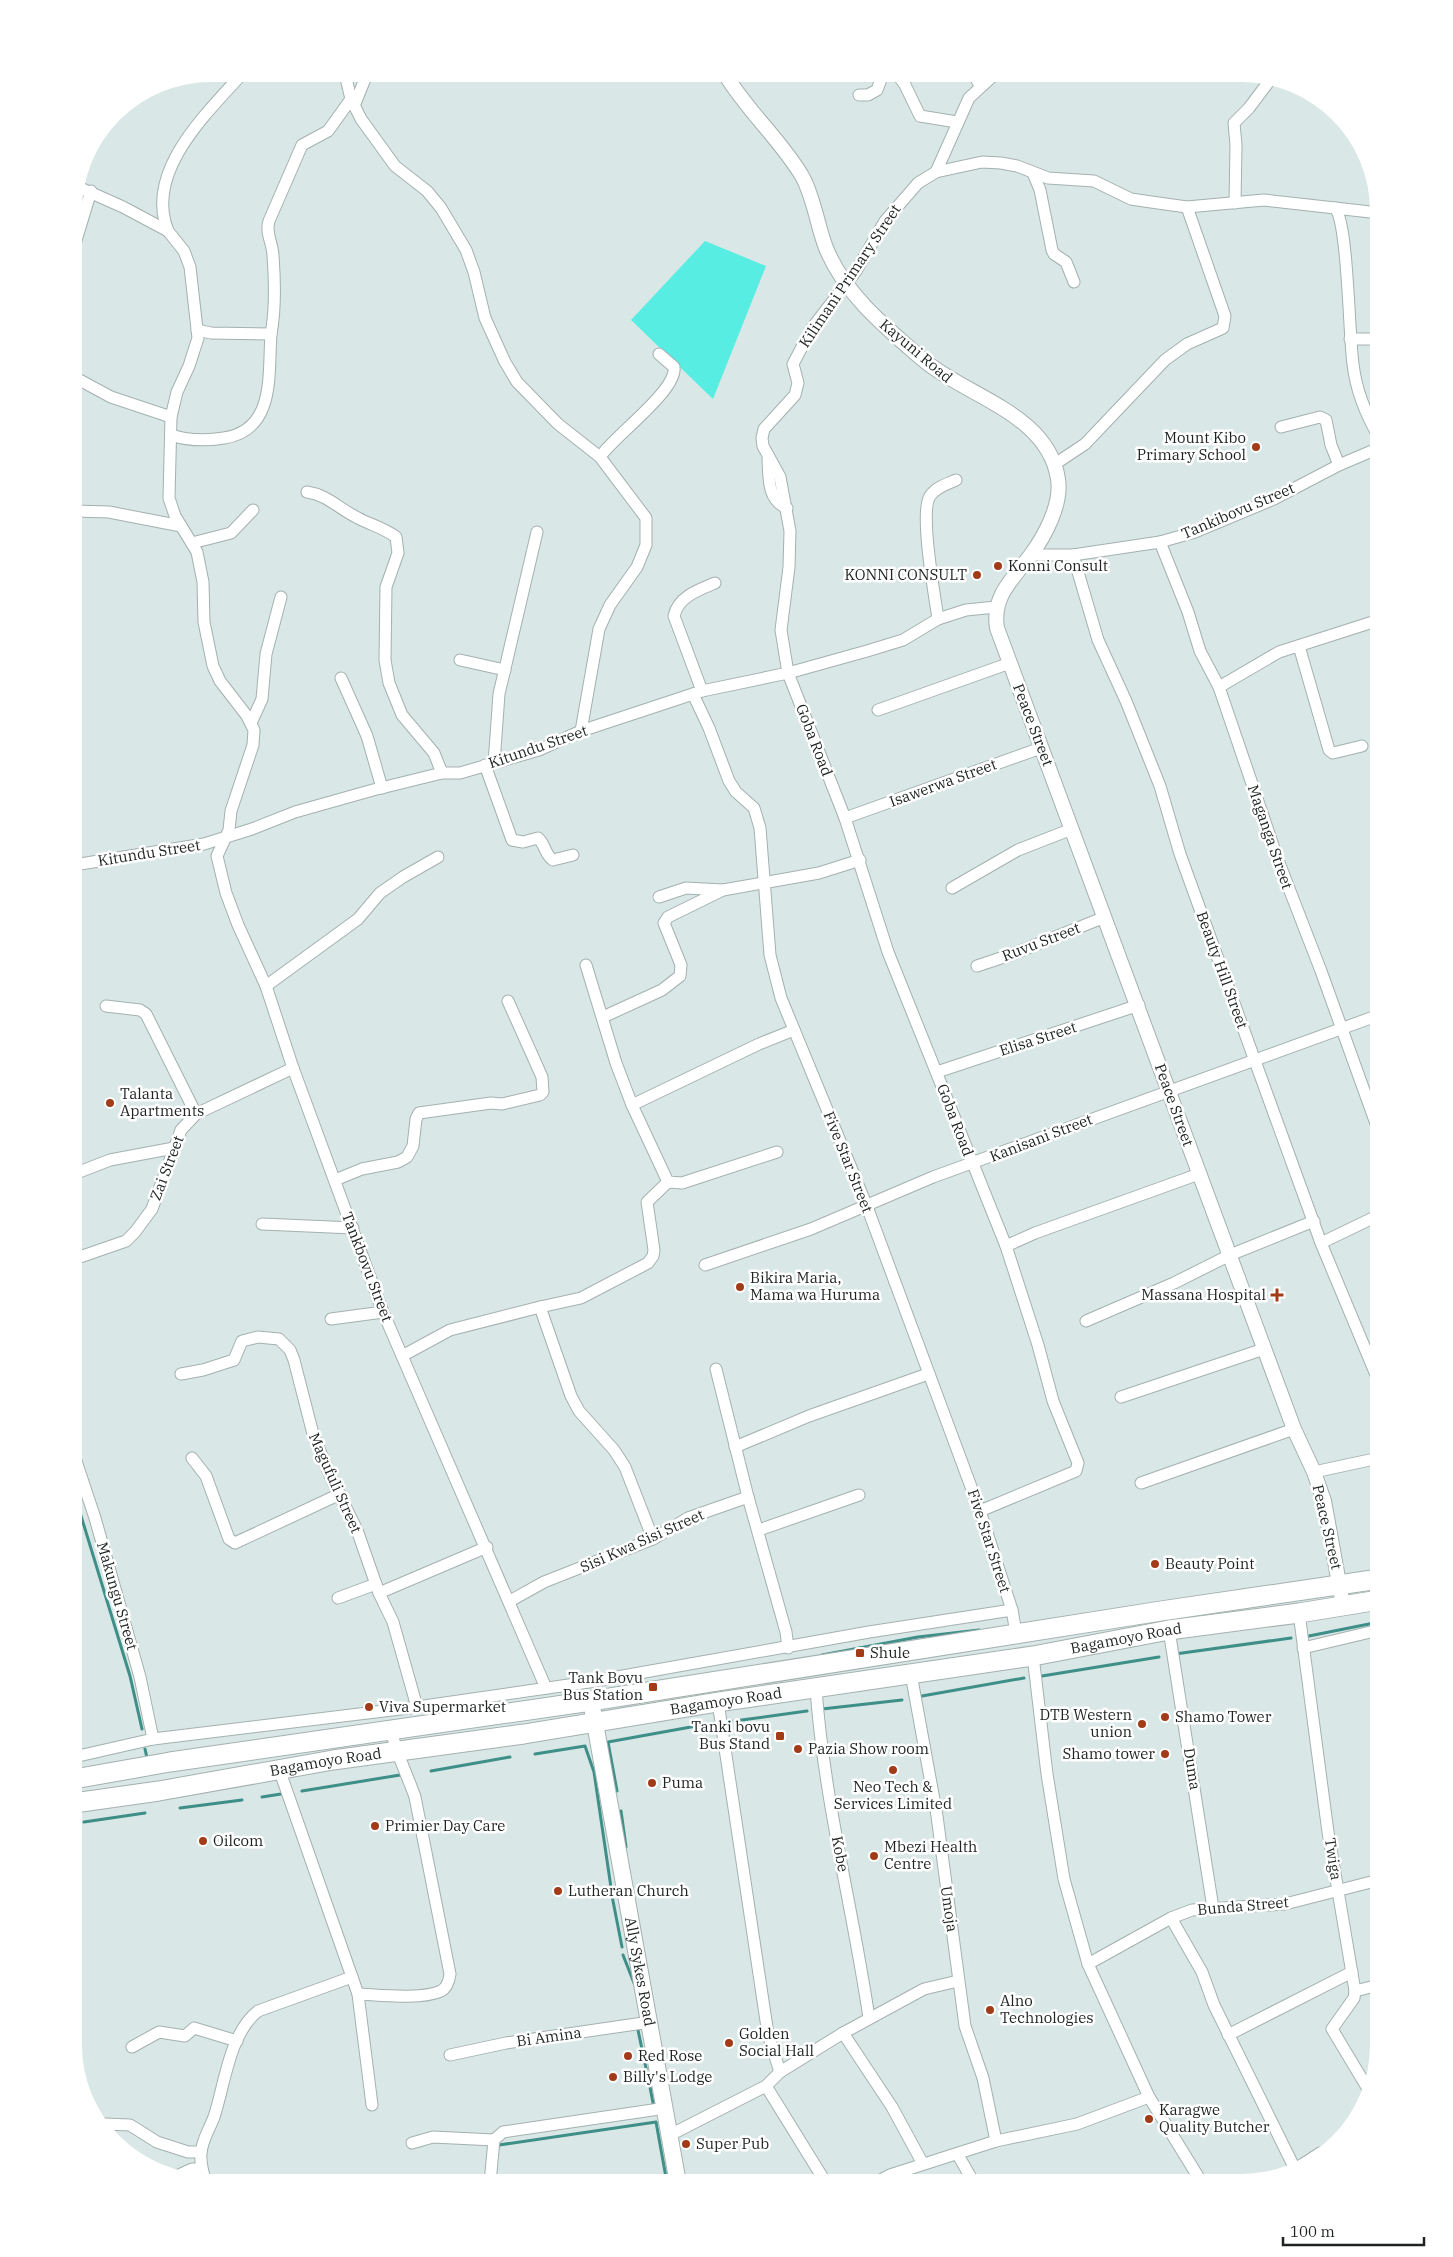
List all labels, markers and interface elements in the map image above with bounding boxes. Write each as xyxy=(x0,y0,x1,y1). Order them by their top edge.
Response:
street label: Kilimani Primary Street xyxy=(795,201,905,351)
street label: Kayuni Road xyxy=(876,315,957,387)
place label: Mount Kibo Primary School xyxy=(1137,428,1246,464)
marker: Mount Kibo Primary School xyxy=(1250,441,1262,453)
street label: Tankibovu Street xyxy=(1179,478,1297,543)
place label: Konni Consult xyxy=(1008,556,1108,575)
marker: Konni Consult xyxy=(992,560,1004,572)
place label: KONNI CONSULT xyxy=(845,565,967,584)
marker: KONNI CONSULT xyxy=(971,569,983,581)
street label: Peace Street xyxy=(1009,681,1058,769)
street label: Goba Road xyxy=(792,701,837,779)
street label: Kitundu Street xyxy=(486,721,590,772)
street label: Isawerwa Street xyxy=(887,754,999,811)
street label: Maganga Street xyxy=(1244,782,1297,891)
street label: Kitundu Street xyxy=(96,835,202,870)
street label: Beauty Hill Street xyxy=(1192,909,1253,1031)
street label: Ruvu Street xyxy=(999,918,1083,965)
street label: Elisa Street xyxy=(997,1017,1079,1060)
street label: Peace Street xyxy=(1151,1061,1198,1149)
street label: Goba Road xyxy=(933,1081,978,1159)
place label: Talanta Apartments xyxy=(120,1084,204,1120)
marker: Talanta Apartments xyxy=(104,1097,116,1109)
street label: Five Star Street xyxy=(819,1108,877,1215)
street label: Kanisani Street xyxy=(987,1109,1095,1166)
street label: Zai Street xyxy=(145,1133,188,1203)
street label: Tankbovu Street xyxy=(338,1209,397,1324)
place label: Bikira Maria, Mama wa Huruma xyxy=(750,1268,880,1304)
marker: Bikira Maria, Mama wa Huruma xyxy=(734,1281,746,1293)
place label: Massana Hospital xyxy=(1141,1285,1266,1304)
marker: Massana Hospital xyxy=(1270,1288,1284,1302)
street label: Magufuli Street xyxy=(305,1430,366,1536)
street label: Peace Street xyxy=(1308,1483,1346,1571)
street label: Five Star Street xyxy=(964,1487,1015,1595)
street label: Sisi Kwa Sisi Street xyxy=(577,1505,707,1576)
street label: Makungu Street xyxy=(93,1540,142,1652)
place label: Beauty Point xyxy=(1165,1554,1255,1573)
marker: Beauty Point xyxy=(1149,1558,1161,1570)
street label: Bagamoyo Road xyxy=(1069,1618,1183,1658)
place label: Shule xyxy=(870,1643,910,1662)
marker: Shule xyxy=(854,1647,866,1659)
place label: Tank Bovu Bus Station xyxy=(563,1668,643,1704)
marker: Tank Bovu Bus Station xyxy=(647,1681,659,1693)
street label: Bagamoyo Road xyxy=(669,1683,783,1719)
place label: Viva Supermarket xyxy=(379,1697,506,1716)
marker: Viva Supermarket xyxy=(363,1701,375,1713)
place label: DTB Western union xyxy=(1040,1705,1132,1741)
place label: Shamo Tower xyxy=(1175,1707,1272,1726)
marker: Shamo Tower xyxy=(1159,1711,1171,1723)
place label: Tanki bovu Bus Stand xyxy=(691,1717,770,1753)
marker: DTB Western union xyxy=(1136,1718,1148,1730)
marker: Tanki bovu Bus Stand xyxy=(774,1730,786,1742)
place label: Pazia Show room xyxy=(808,1739,929,1758)
marker: Pazia Show room xyxy=(792,1743,804,1755)
street label: Bagamoyo Road xyxy=(268,1744,383,1780)
place label: Shamo tower xyxy=(1063,1744,1155,1763)
street label: Duma xyxy=(1180,1747,1205,1791)
marker: Shamo tower xyxy=(1159,1748,1171,1760)
marker: Neo Tech & Services Limited xyxy=(887,1764,899,1776)
place label: Puma xyxy=(662,1773,703,1792)
marker: Puma xyxy=(646,1777,658,1789)
place label: Neo Tech & Services Limited xyxy=(834,1777,952,1813)
place label: Primier Day Care xyxy=(385,1816,505,1835)
marker: Primier Day Care xyxy=(369,1820,381,1832)
place label: Oilcom xyxy=(213,1831,263,1850)
street label: Kobe xyxy=(828,1834,853,1873)
marker: Oilcom xyxy=(197,1835,209,1847)
street label: Twiga xyxy=(1321,1836,1346,1881)
place label: Mbezi Health Centre xyxy=(884,1837,977,1873)
marker: Mbezi Health Centre xyxy=(868,1850,880,1862)
place label: Lutheran Church xyxy=(568,1881,689,1900)
marker: Lutheran Church xyxy=(552,1885,564,1897)
street label: Umoja xyxy=(937,1885,962,1933)
street label: Bunda Street xyxy=(1196,1892,1289,1919)
street label: Ally Sykes Road xyxy=(621,1915,660,2028)
place label: Alno Technologies xyxy=(1000,1991,1094,2027)
marker: Alno Technologies xyxy=(984,2004,996,2016)
street label: Bi Amina xyxy=(515,2023,583,2050)
place label: Golden Social Hall xyxy=(739,2024,814,2060)
marker: Golden Social Hall xyxy=(723,2037,735,2049)
place label: Red Rose xyxy=(638,2046,702,2065)
marker: Red Rose xyxy=(622,2050,634,2062)
place label: Billy's Lodge xyxy=(623,2067,712,2086)
marker: Billy's Lodge xyxy=(607,2071,619,2083)
place label: Karagwe Quality Butcher xyxy=(1159,2100,1270,2136)
marker: Karagwe Quality Butcher xyxy=(1143,2113,1155,2125)
place label: Super Pub xyxy=(696,2134,769,2153)
marker: Super Pub xyxy=(680,2138,692,2150)
scale bar xyxy=(1283,2214,1424,2246)
text: 100 m xyxy=(1290,2222,1335,2241)

